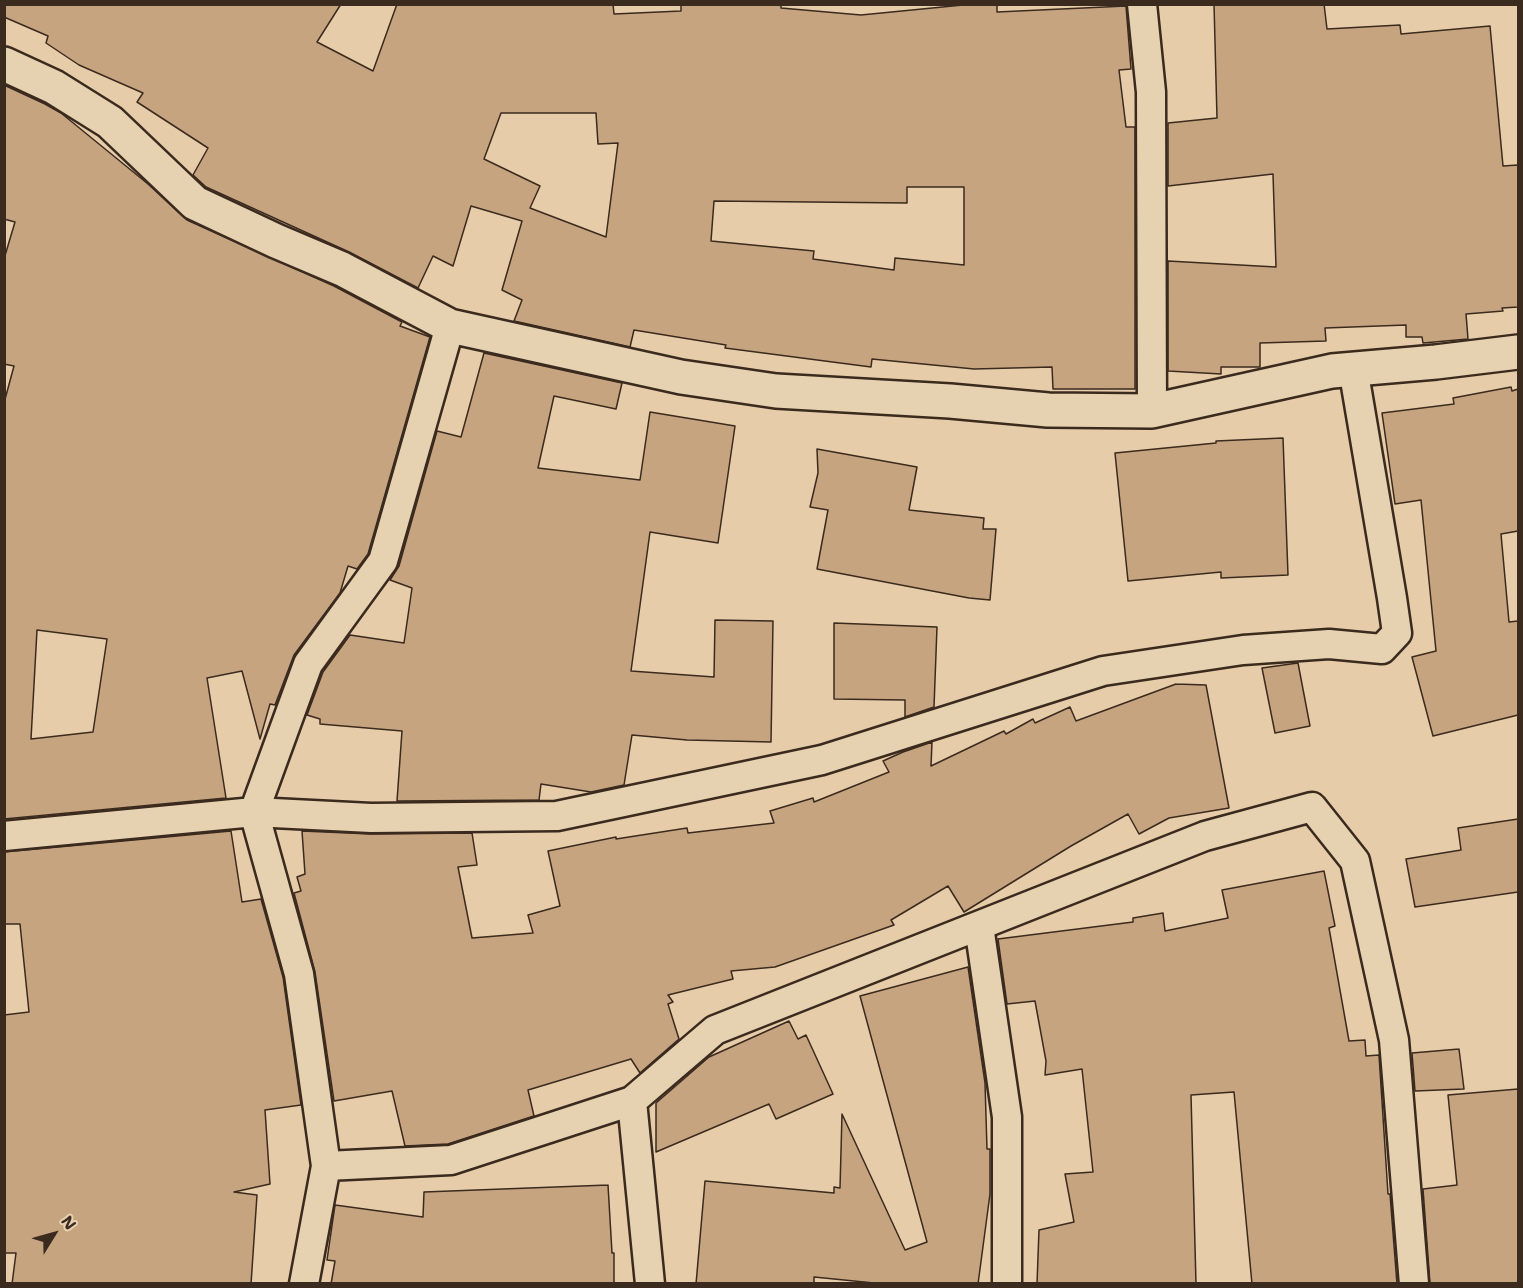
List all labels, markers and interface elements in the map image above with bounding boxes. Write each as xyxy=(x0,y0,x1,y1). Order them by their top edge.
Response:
north arrow xyxy=(24,1204,84,1264)
text: N xyxy=(57,1211,81,1234)

